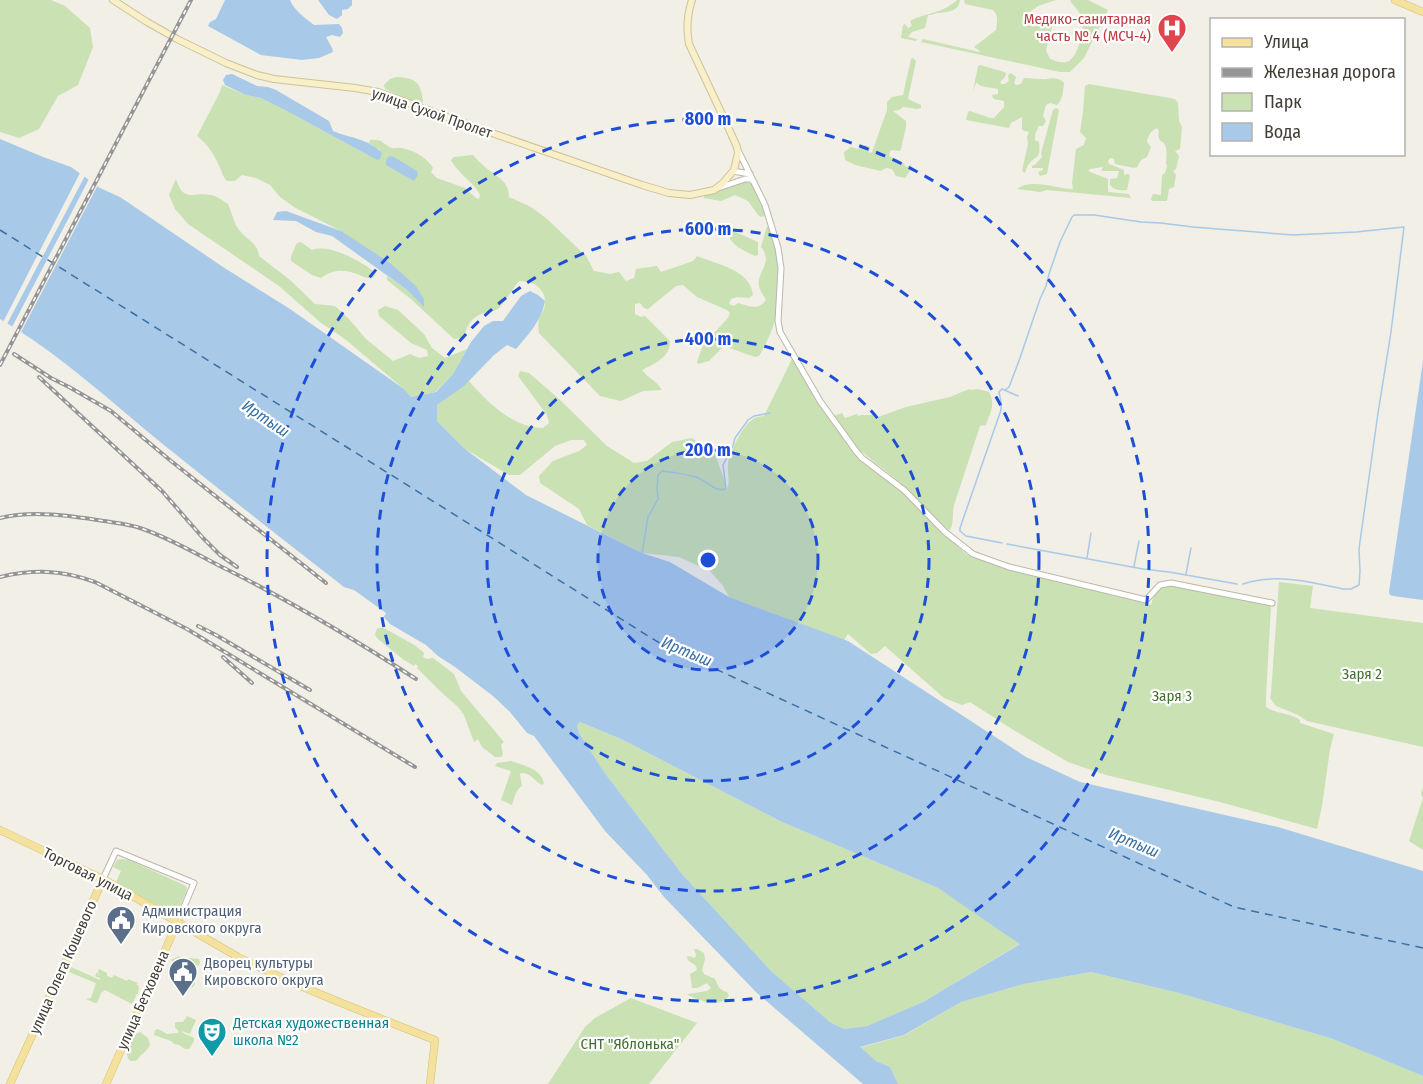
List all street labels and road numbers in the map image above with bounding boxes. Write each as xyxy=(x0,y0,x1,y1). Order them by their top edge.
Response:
street label: улица Сухой Пролет xyxy=(369,84,495,142)
street label: Торговая улица xyxy=(40,844,136,904)
street label: улица Олега Кошевого xyxy=(25,897,101,1037)
street label: улица Бетховена xyxy=(113,948,173,1052)

